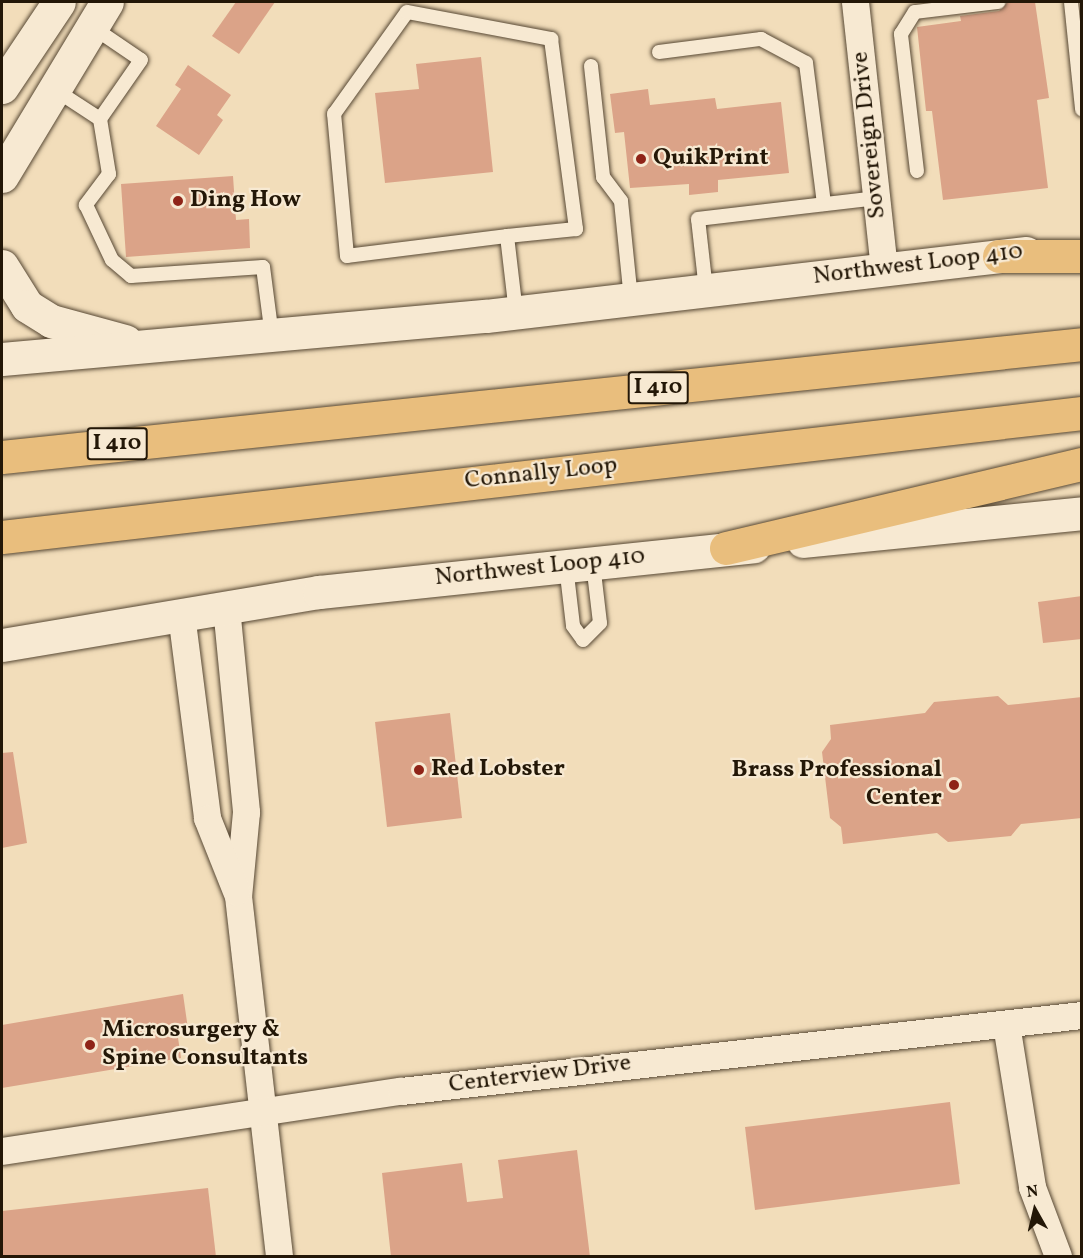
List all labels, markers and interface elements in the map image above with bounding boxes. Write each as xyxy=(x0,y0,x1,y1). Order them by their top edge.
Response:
street label: Sovereign Drive xyxy=(847,50,893,220)
place label: QuikPrint xyxy=(653,145,768,173)
marker: QuikPrint xyxy=(634,152,648,166)
place label: Ding How xyxy=(190,187,301,215)
marker: Ding How xyxy=(171,194,185,208)
street label: Northwest Loop 410 xyxy=(811,238,1025,292)
road number: I 410 xyxy=(626,369,690,407)
road number: I 410 xyxy=(86,425,148,463)
street label: Connally Loop xyxy=(463,452,619,496)
street label: Northwest Loop 410 xyxy=(433,543,647,593)
place label: Red Lobster xyxy=(431,756,565,784)
place label: Brass Professional Center xyxy=(732,757,942,813)
marker: Red Lobster xyxy=(412,763,426,777)
marker: Brass Professional Center xyxy=(947,778,961,792)
place label: Microsurgery & Spine Consultants xyxy=(102,1017,308,1073)
marker: Microsurgery & Spine Consultants xyxy=(83,1038,97,1052)
street label: Centerview Drive xyxy=(447,1049,633,1101)
north arrow xyxy=(1005,1180,1065,1240)
text: N xyxy=(1025,1180,1040,1204)

